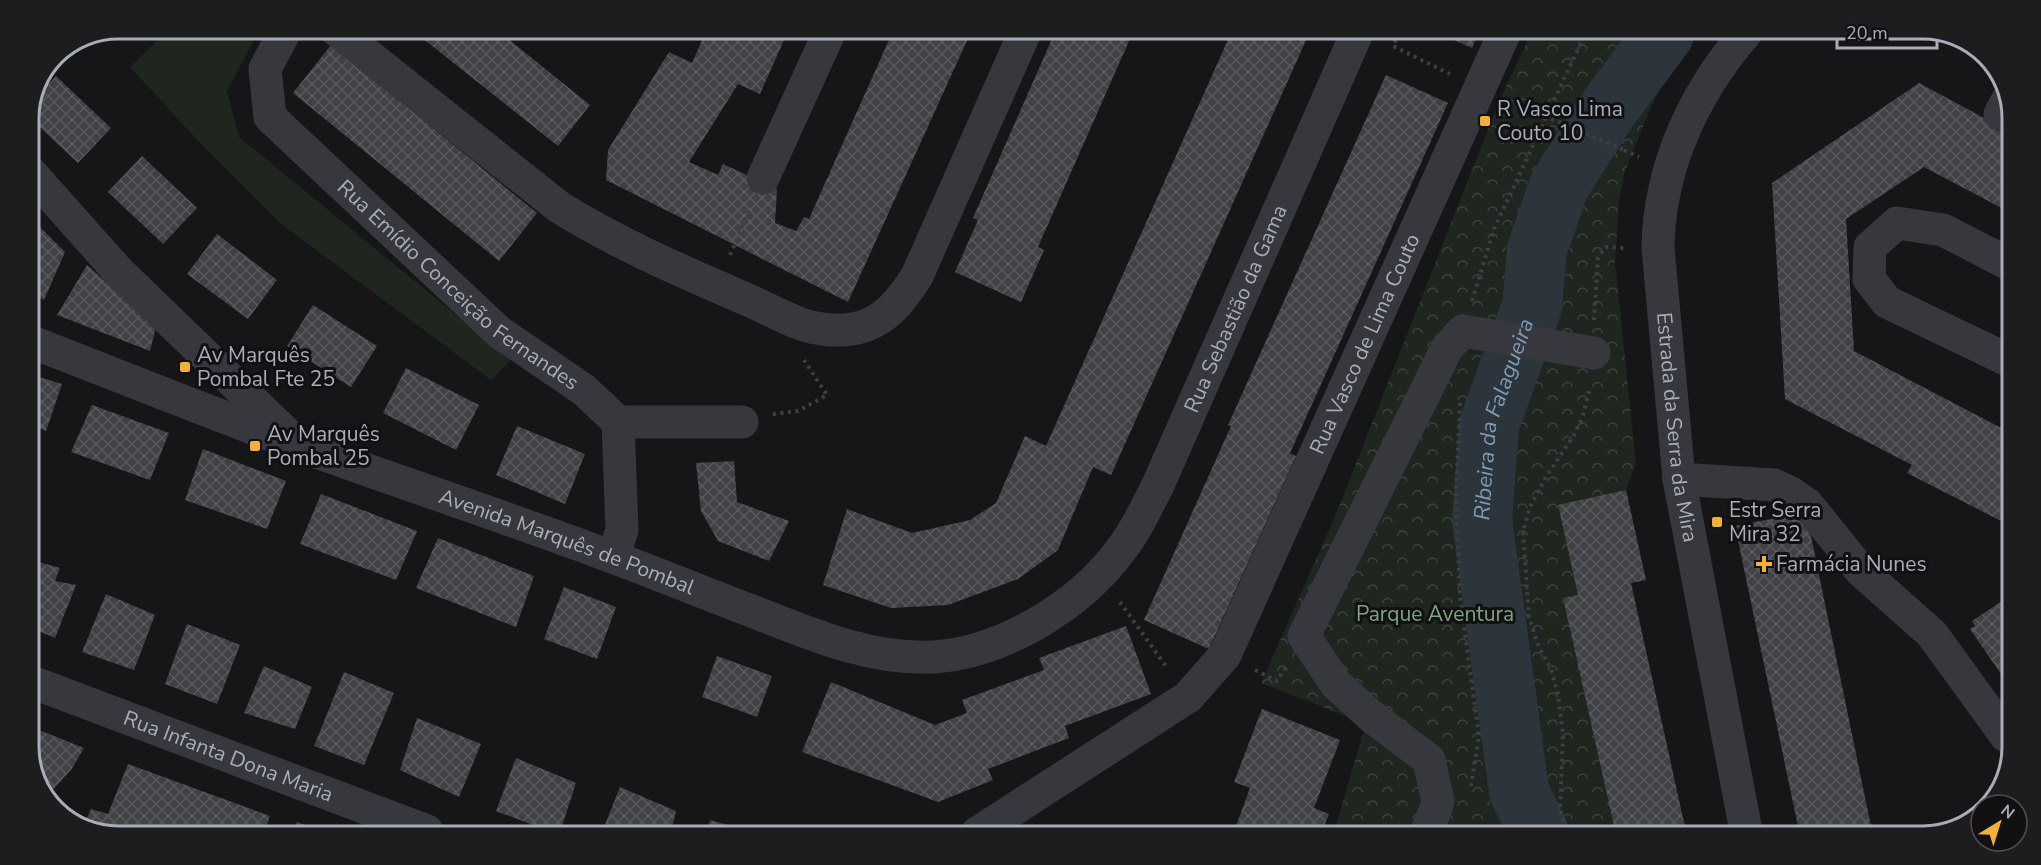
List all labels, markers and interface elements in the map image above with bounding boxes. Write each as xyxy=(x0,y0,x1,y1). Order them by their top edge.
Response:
scale bar xyxy=(1837,12,1938,50)
text: 20 m xyxy=(1846,21,1888,45)
place label: R Vasco Lima Couto 10 xyxy=(1497,95,1623,147)
marker: R Vasco Lima Couto 10 xyxy=(1478,114,1492,128)
street label: Rua Emídio Conceição Fernandes xyxy=(331,173,584,396)
street label: Rua Sebastião da Gama xyxy=(1178,200,1294,417)
street label: Rua Vasco de Lima Couto xyxy=(1303,229,1426,459)
street label: Estrada da Serra da Mira xyxy=(1650,311,1705,545)
water label: Ribeira da Falagueira xyxy=(1467,314,1541,521)
place label: Av Marquês Pombal Fte 25 xyxy=(197,341,335,393)
marker: Av Marquês Pombal Fte 25 xyxy=(178,360,192,374)
place label: Av Marquês Pombal 25 xyxy=(267,420,380,472)
marker: Av Marquês Pombal 25 xyxy=(248,439,262,453)
street label: Avenida Marquês de Pombal xyxy=(435,482,699,602)
place label: Estr Serra Mira 32 xyxy=(1729,496,1822,548)
marker: Estr Serra Mira 32 xyxy=(1710,515,1724,529)
place label: Farmácia Nunes xyxy=(1776,550,1927,578)
marker: Farmácia Nunes xyxy=(1757,557,1771,571)
park label: Parque Aventura xyxy=(1356,600,1514,628)
street label: Rua Infanta Dona Maria xyxy=(120,704,337,808)
north arrow xyxy=(1969,793,2029,853)
text: N xyxy=(1996,800,2019,824)

